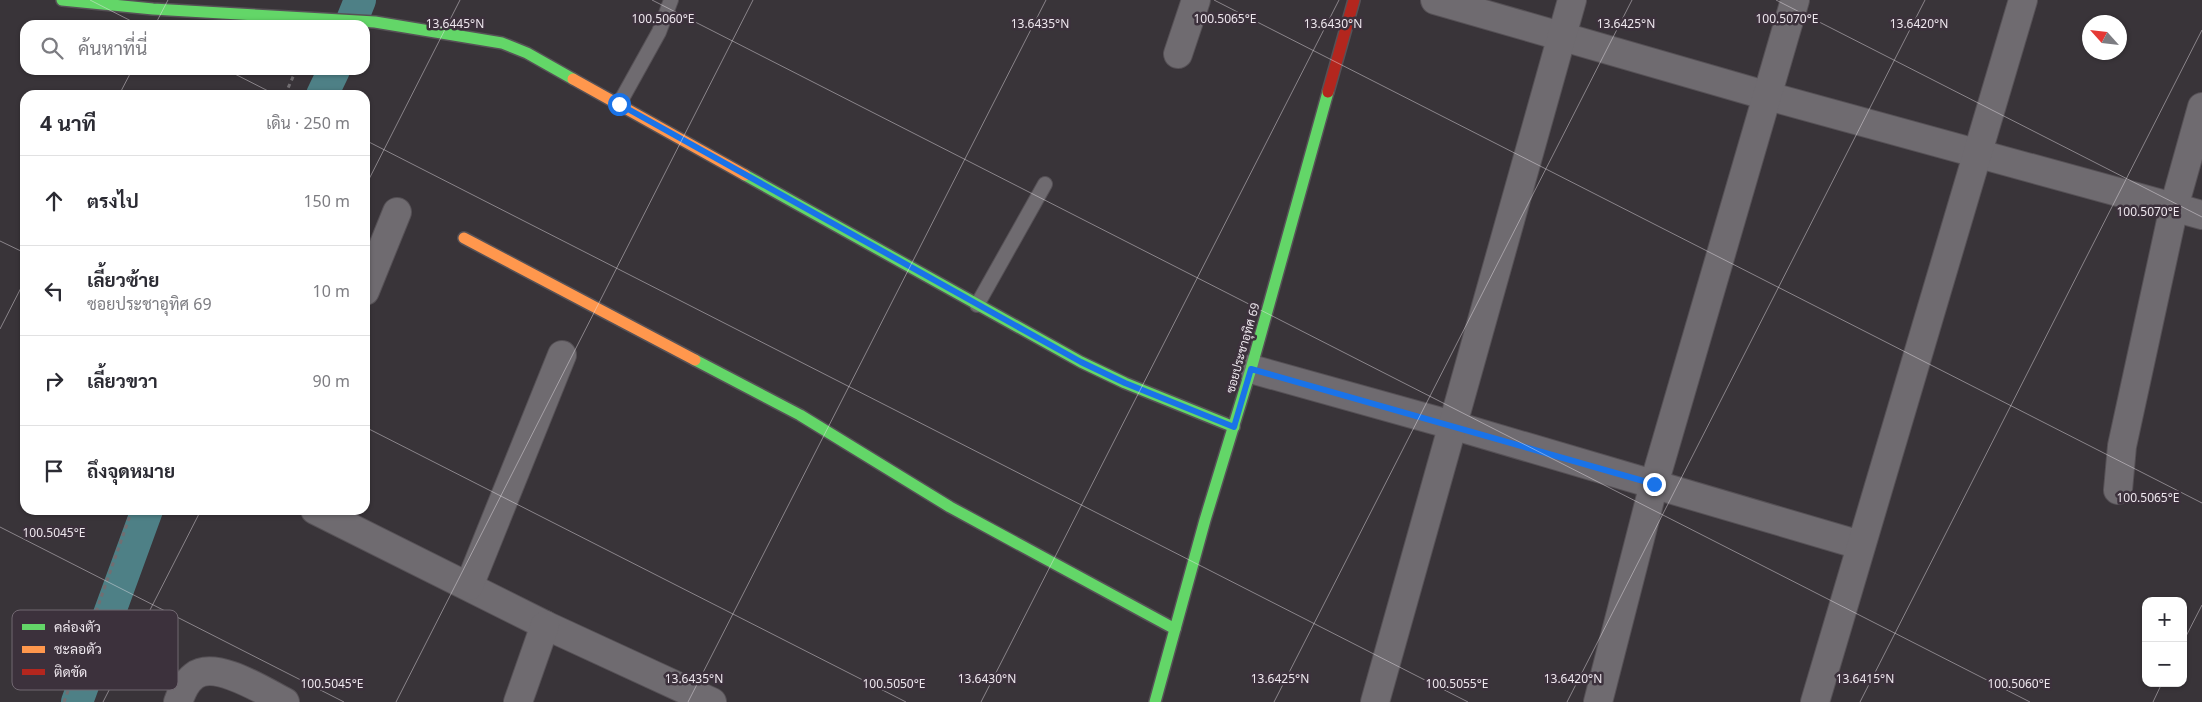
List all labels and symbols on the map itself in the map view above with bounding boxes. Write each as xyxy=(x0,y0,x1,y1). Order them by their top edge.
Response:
text: 100.5060°E xyxy=(631,10,695,27)
text: 100.5065°E xyxy=(1193,10,1257,27)
text: 100.5070°E xyxy=(1755,10,1819,27)
text: 13.6445°N xyxy=(426,15,484,32)
text: 13.6435°N xyxy=(1011,15,1069,32)
text: 13.6430°N xyxy=(1304,15,1362,32)
text: 13.6425°N xyxy=(1597,15,1655,32)
text: 13.6420°N xyxy=(1890,15,1948,32)
north arrow xyxy=(2082,15,2127,60)
route start xyxy=(608,93,631,116)
text: 100.5070°E xyxy=(2116,203,2180,220)
street label: ซอยประชาอุทิศ 69 xyxy=(1221,300,1265,395)
route end xyxy=(1643,473,1666,496)
text: 100.5065°E xyxy=(2116,489,2180,506)
text: 100.5045°E xyxy=(22,524,86,541)
legend xyxy=(12,610,178,690)
text: คล่องตัว xyxy=(54,617,101,636)
text: ชะลอตัว xyxy=(54,639,102,658)
text: ติดขัด xyxy=(54,662,87,681)
text: 13.6435°N xyxy=(665,670,723,687)
text: 13.6430°N xyxy=(958,670,1016,687)
text: 13.6425°N xyxy=(1251,670,1309,687)
text: 13.6420°N xyxy=(1544,670,1602,687)
text: 13.6415°N xyxy=(1836,670,1894,687)
text: 100.5045°E xyxy=(300,675,364,692)
text: 100.5050°E xyxy=(862,675,926,692)
text: 100.5055°E xyxy=(1425,675,1489,692)
text: 100.5060°E xyxy=(1987,675,2051,692)

